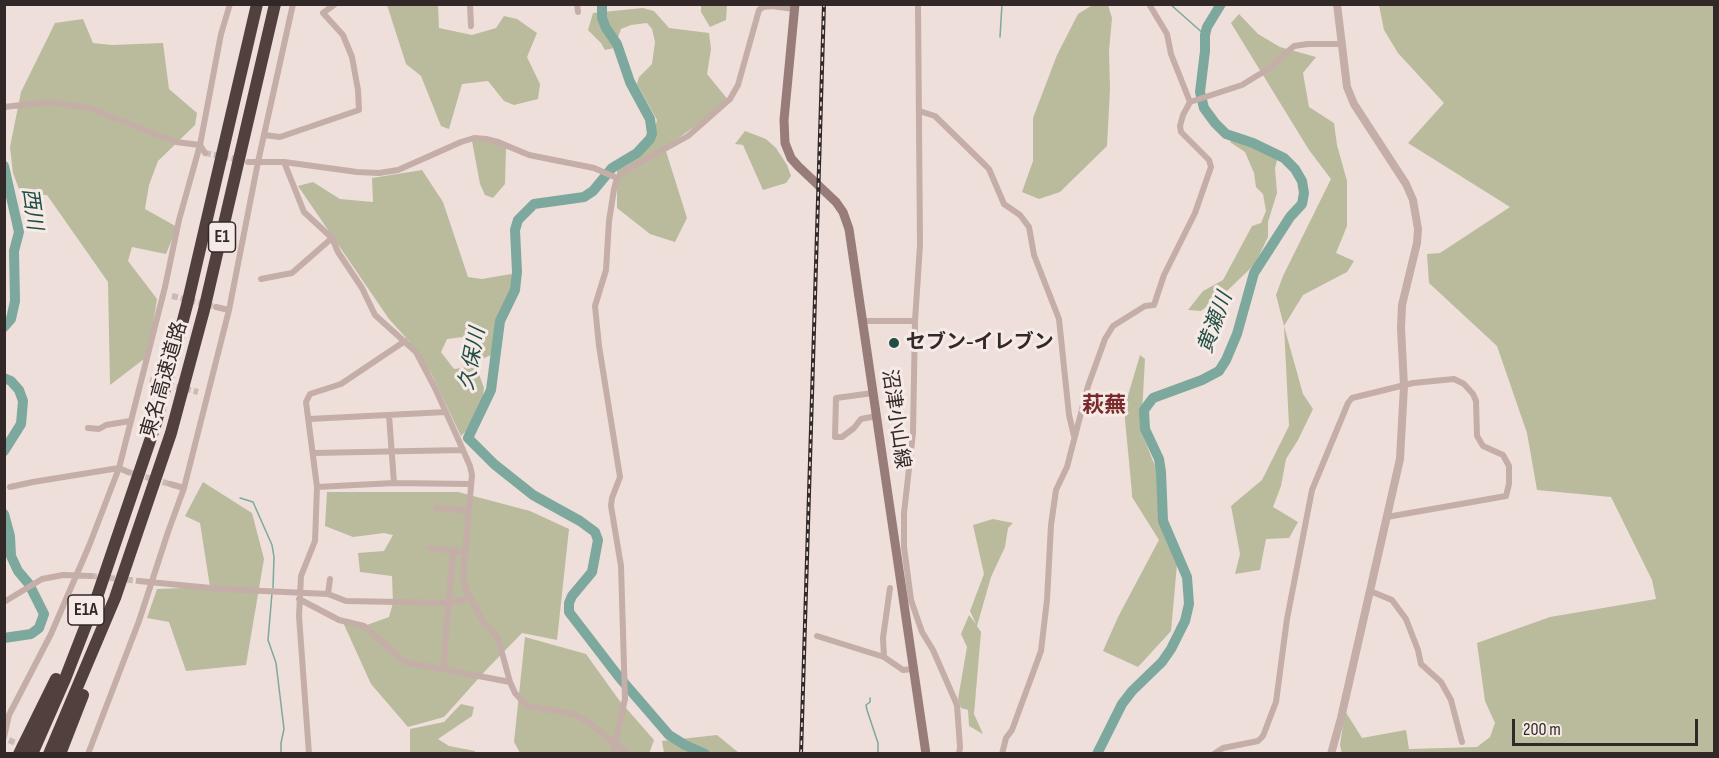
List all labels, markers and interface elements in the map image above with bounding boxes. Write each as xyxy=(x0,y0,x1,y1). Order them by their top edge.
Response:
water label: 西川 xyxy=(16,186,46,232)
road number: E1 xyxy=(208,222,236,252)
water label: 黄瀬川 xyxy=(1193,289,1239,357)
street label: 東名高速道路 xyxy=(137,319,193,441)
water label: 久保川 xyxy=(455,326,491,392)
place label: セブン-イレブン xyxy=(906,331,1054,355)
marker: セブン-イレブン xyxy=(887,336,901,350)
street label: 沼津小山線 xyxy=(876,368,914,470)
district label: 萩蕪 xyxy=(1082,393,1126,419)
road number: E1A xyxy=(68,595,104,625)
scale bar xyxy=(1515,707,1701,745)
text: 200 m xyxy=(1523,719,1561,740)

